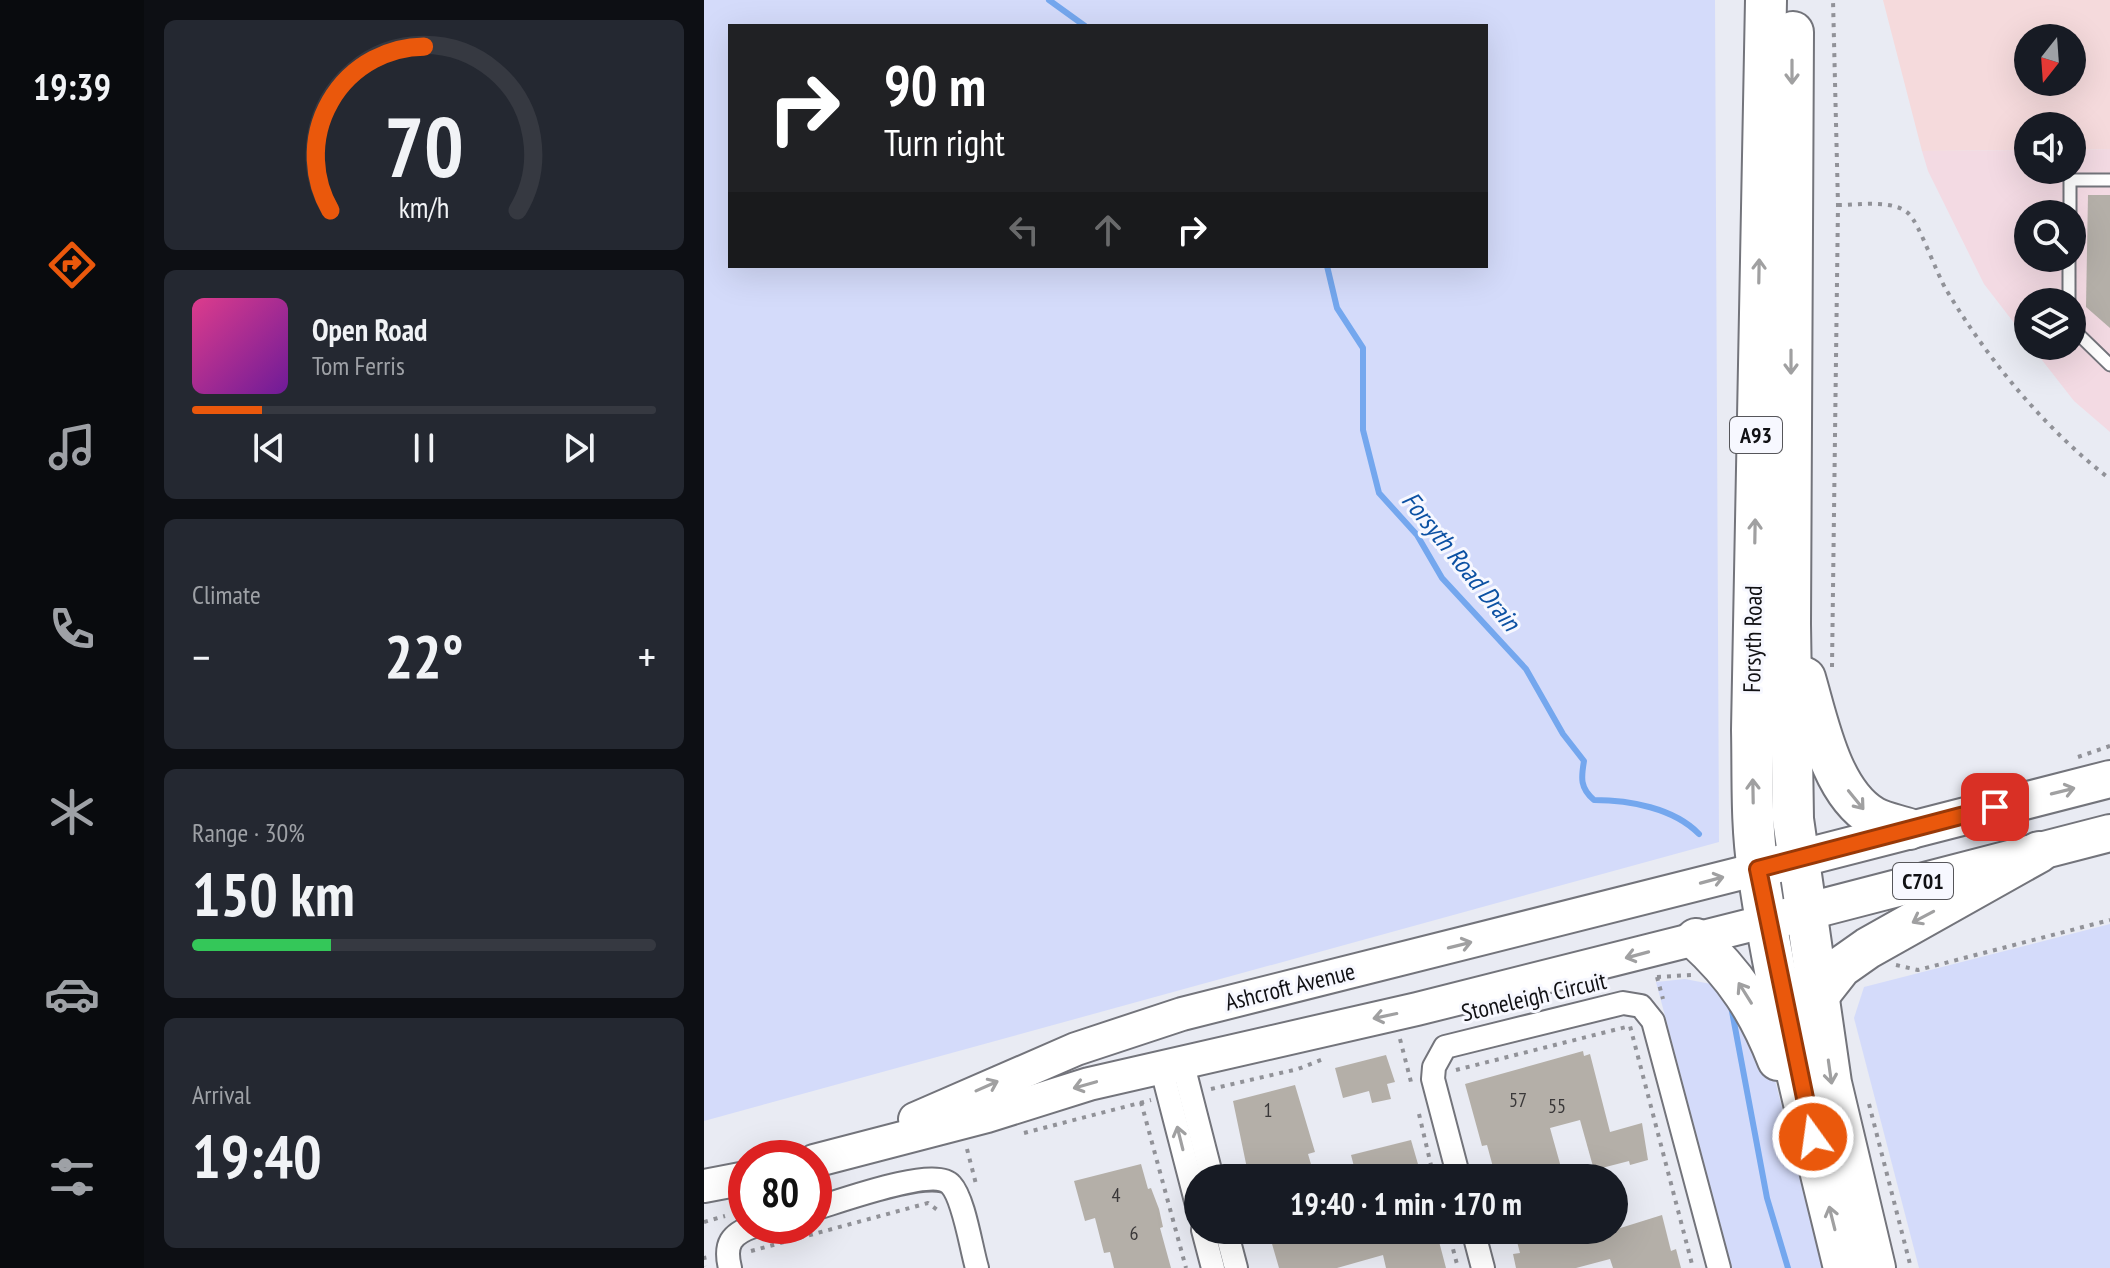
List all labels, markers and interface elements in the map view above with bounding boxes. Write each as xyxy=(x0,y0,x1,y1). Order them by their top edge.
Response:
north arrow xyxy=(2014,24,2086,96)
map controls xyxy=(2014,24,2086,360)
text: 90 m xyxy=(884,49,986,121)
icon: right xyxy=(752,56,856,160)
one-way arrow xyxy=(1784,58,1800,85)
text: 19:39 xyxy=(33,63,111,110)
text: 70 xyxy=(384,91,464,199)
button: sound xyxy=(2014,112,2086,184)
text: Turn right xyxy=(884,119,1005,166)
text: km/h xyxy=(399,189,449,226)
button: search xyxy=(2014,200,2086,272)
icon: left xyxy=(1002,208,1046,252)
icon: ahead xyxy=(1086,208,1130,252)
icon: right xyxy=(1170,208,1214,252)
icon: directions xyxy=(44,237,100,293)
one-way arrow xyxy=(1751,258,1766,285)
button: layers xyxy=(2014,288,2086,360)
text: Open Road xyxy=(312,310,427,349)
one-way arrow xyxy=(1783,348,1799,375)
text: Tom Ferris xyxy=(312,349,405,382)
road number: A93 xyxy=(1730,417,1782,453)
icon: music xyxy=(44,419,100,475)
icon: previous xyxy=(247,426,291,470)
icon: pause xyxy=(402,426,446,470)
icon: next xyxy=(557,426,601,470)
water label: Forsyth Road Drain xyxy=(1395,484,1529,638)
one-way arrow xyxy=(1747,518,1763,545)
text: Climate xyxy=(192,578,261,611)
street label: Forsyth Road xyxy=(1736,585,1769,693)
icon: phone xyxy=(44,601,100,657)
text: 22° xyxy=(384,617,464,695)
text: − xyxy=(192,628,210,685)
text: + xyxy=(638,628,656,685)
pin xyxy=(1961,773,2029,841)
one-way arrow xyxy=(1745,778,1761,805)
one-way arrow xyxy=(2050,782,2076,797)
icon: climate xyxy=(44,784,100,840)
icon: arrive xyxy=(1973,785,2017,829)
one-way arrow xyxy=(1847,789,1865,810)
text: Range · 30% xyxy=(192,816,305,849)
text: 150 km xyxy=(192,855,355,933)
road number: C701 xyxy=(1893,863,1953,899)
one-way arrow xyxy=(1698,871,1724,886)
one-way arrow xyxy=(1911,910,1935,926)
one-way arrow xyxy=(1447,937,1472,952)
one-way arrow xyxy=(1625,948,1651,963)
street label: Ashcroft Avenue xyxy=(1222,955,1358,1018)
street label: Stoneleigh Circuit xyxy=(1458,965,1610,1028)
icon: car xyxy=(44,966,100,1022)
one-way arrow xyxy=(1737,982,1753,1005)
one-way arrow xyxy=(1372,1009,1398,1024)
one-way arrow xyxy=(1823,1059,1838,1084)
text: Arrival xyxy=(192,1078,251,1111)
one-way arrow xyxy=(974,1078,999,1093)
one-way arrow xyxy=(1073,1079,1099,1094)
house number: 57 xyxy=(1509,1087,1527,1113)
house number: 55 xyxy=(1548,1093,1566,1119)
position arrow xyxy=(1771,1095,1855,1179)
house number: 1 xyxy=(1264,1097,1273,1123)
text: 19:40 xyxy=(192,1117,322,1195)
one-way arrow xyxy=(1171,1125,1186,1151)
speed limit sign: 80 xyxy=(728,1140,832,1244)
icon: filters xyxy=(44,1149,100,1205)
house number: 4 xyxy=(1112,1182,1121,1208)
text: 19:40 · 1 min · 170 m xyxy=(1290,1184,1522,1223)
one-way arrow xyxy=(1824,1205,1839,1231)
house number: 6 xyxy=(1130,1220,1139,1246)

